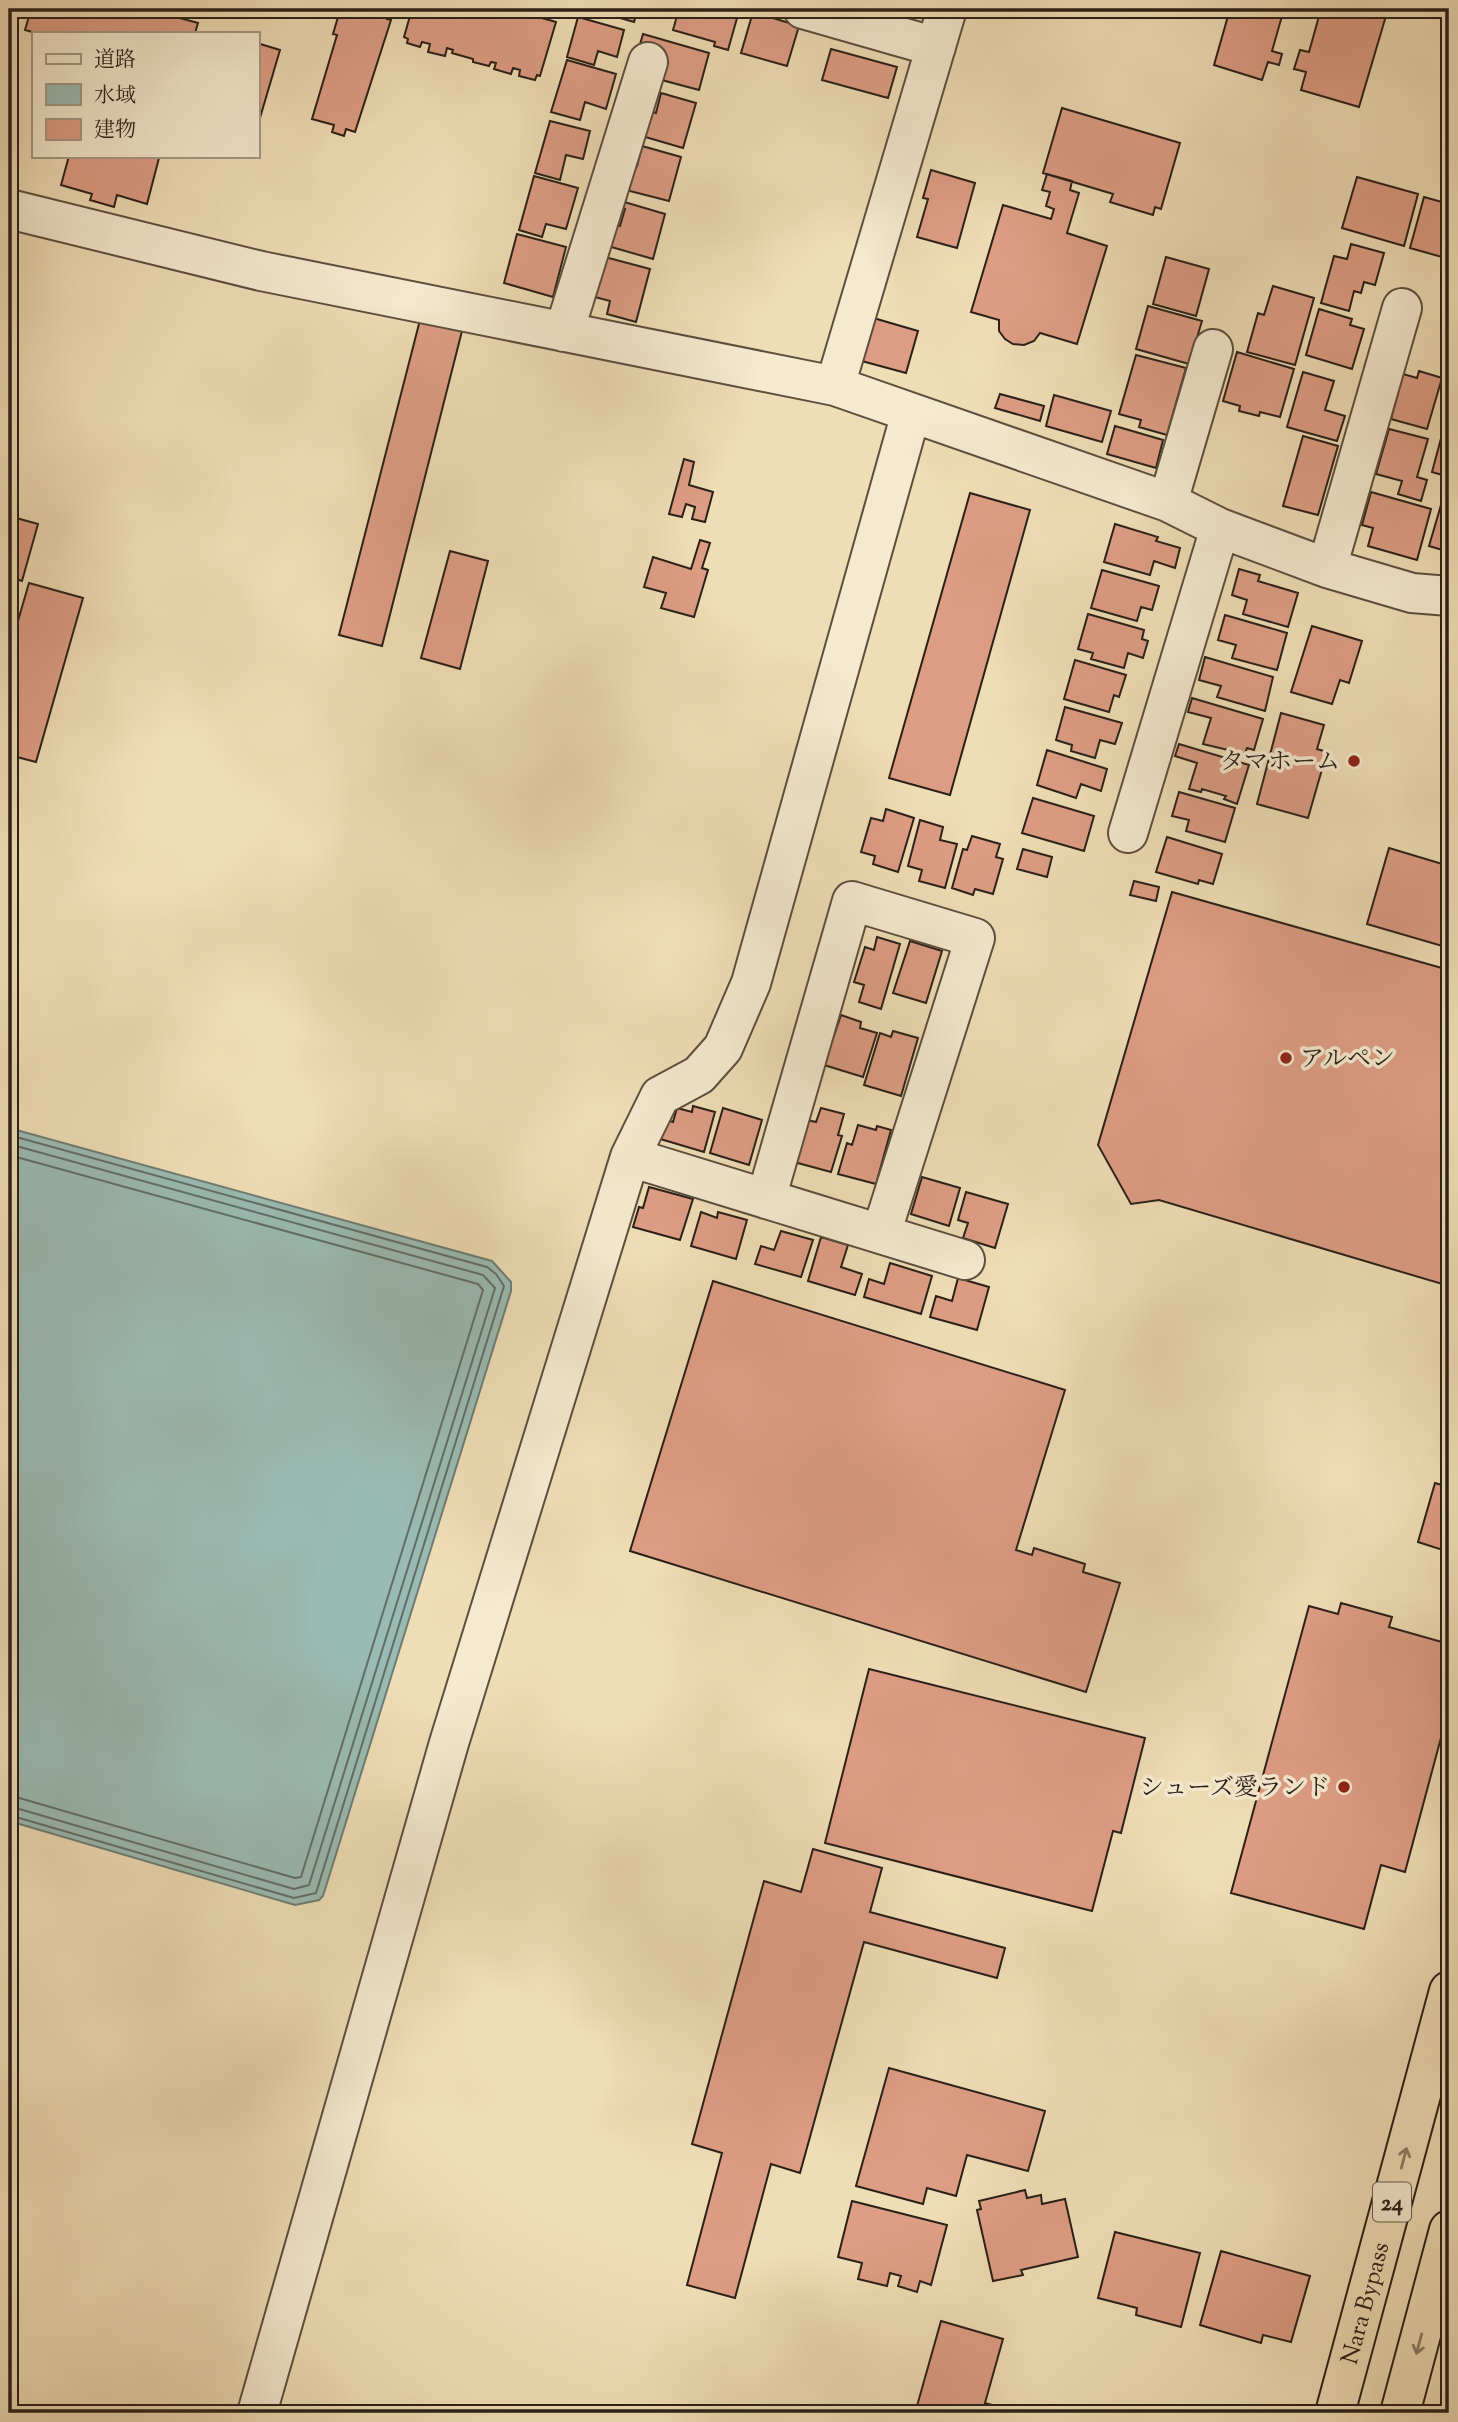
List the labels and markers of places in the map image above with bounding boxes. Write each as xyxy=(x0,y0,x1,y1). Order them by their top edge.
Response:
place label: タマホーム xyxy=(1220,746,1340,780)
marker: タマホーム xyxy=(1346,753,1362,769)
place label: アルペン xyxy=(1300,1043,1395,1077)
marker: アルペン xyxy=(1278,1050,1294,1066)
place label: シューズ愛ランド xyxy=(1140,1772,1330,1806)
marker: シューズ愛ランド xyxy=(1336,1779,1352,1795)

